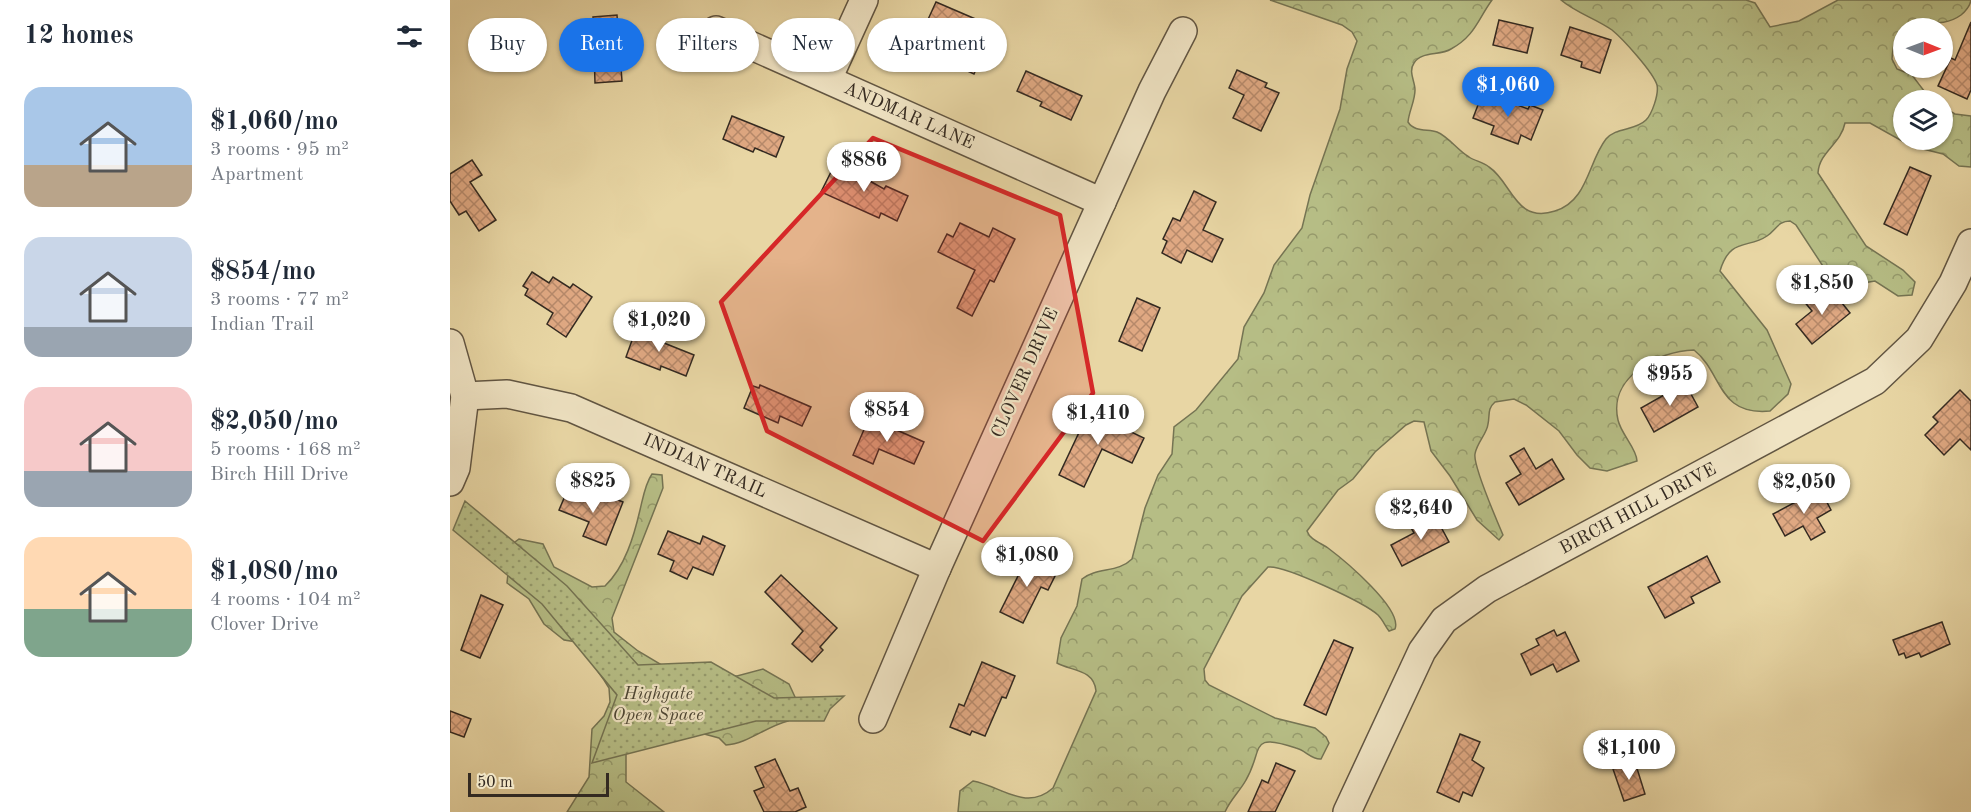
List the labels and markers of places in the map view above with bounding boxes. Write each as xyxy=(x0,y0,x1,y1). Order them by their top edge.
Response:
pin: $1,060 xyxy=(1459,67,1557,118)
pin: $886 xyxy=(828,142,900,193)
pin: $1,850 xyxy=(1773,265,1871,316)
pin: $1,020 xyxy=(610,302,708,353)
pin: $955 xyxy=(1634,356,1706,407)
pin: $854 xyxy=(851,392,923,443)
pin: $1,410 xyxy=(1049,395,1147,446)
pin: $825 xyxy=(557,463,629,514)
pin: $2,050 xyxy=(1755,464,1853,515)
pin: $2,640 xyxy=(1372,490,1470,541)
pin: $1,080 xyxy=(978,537,1076,588)
pin: $1,100 xyxy=(1580,730,1678,781)

